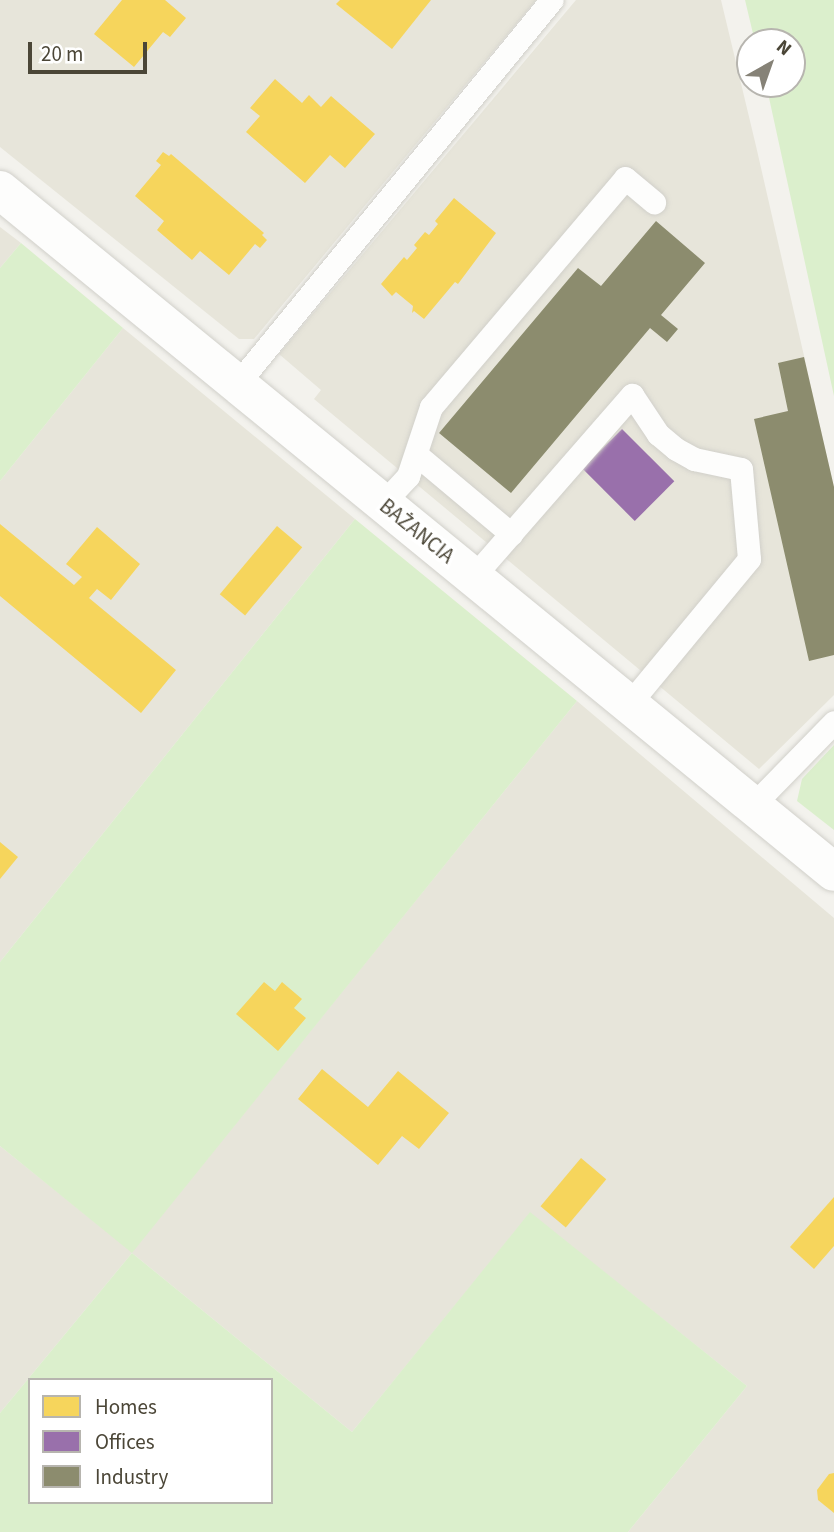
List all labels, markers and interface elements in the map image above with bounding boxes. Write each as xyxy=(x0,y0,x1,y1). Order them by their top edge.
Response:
scale bar xyxy=(32,28,150,72)
north arrow xyxy=(736,28,806,98)
text: N xyxy=(770,34,797,62)
text: 20 m xyxy=(41,39,83,69)
street label: BAŻANCIA xyxy=(375,493,459,569)
legend xyxy=(28,1378,273,1504)
text: Homes xyxy=(95,1392,157,1422)
text: Offices xyxy=(95,1427,155,1457)
text: Industry xyxy=(95,1462,168,1492)

